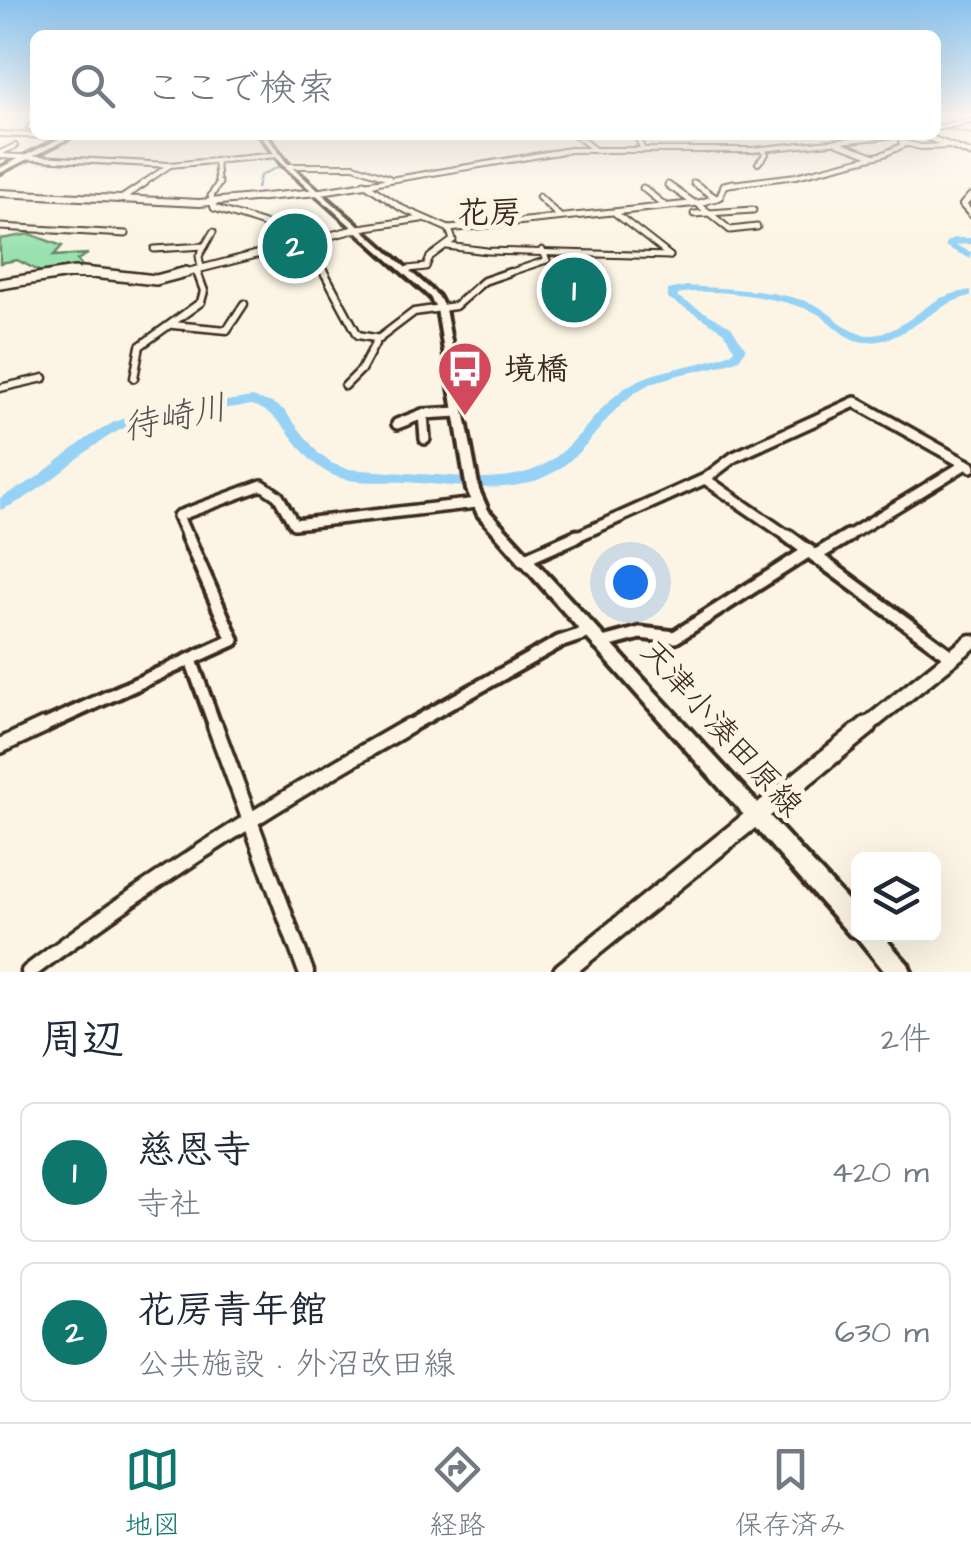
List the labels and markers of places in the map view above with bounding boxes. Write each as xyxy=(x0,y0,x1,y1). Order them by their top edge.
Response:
pin: 2 xyxy=(262,208,328,284)
pin: 1 xyxy=(542,252,606,328)
bus stop icon: 境橋 xyxy=(435,339,495,418)
place label: 境橋 xyxy=(504,347,568,392)

